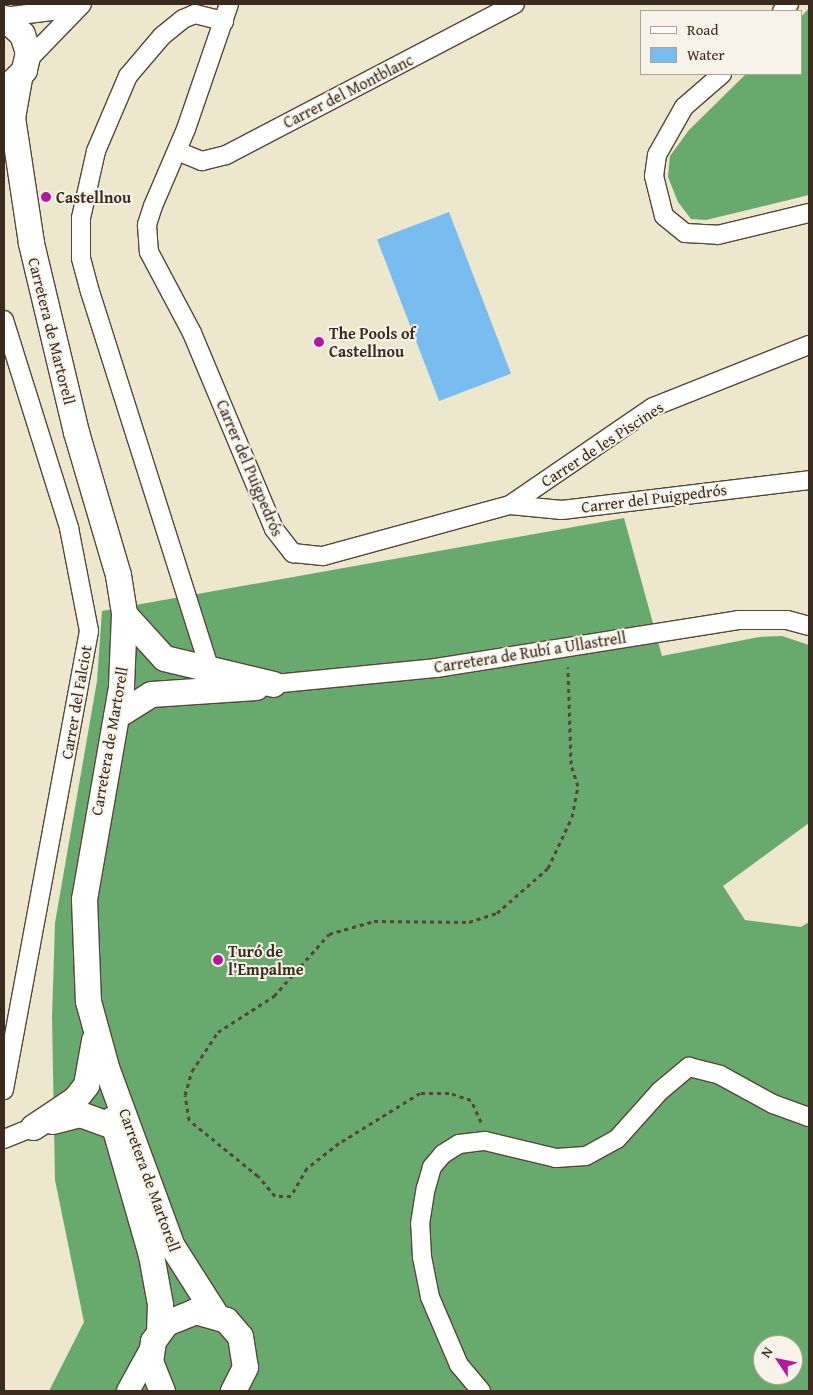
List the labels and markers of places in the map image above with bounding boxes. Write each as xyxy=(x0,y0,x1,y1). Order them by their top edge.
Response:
place label: Castellnou xyxy=(56,187,131,207)
marker: Castellnou xyxy=(40,191,52,203)
place label: The Pools of Castellnou xyxy=(329,323,415,361)
marker: The Pools of Castellnou xyxy=(313,336,325,348)
place label: Turó de l'Empalme xyxy=(228,941,304,979)
marker: Turó de l'Empalme xyxy=(212,954,224,966)

